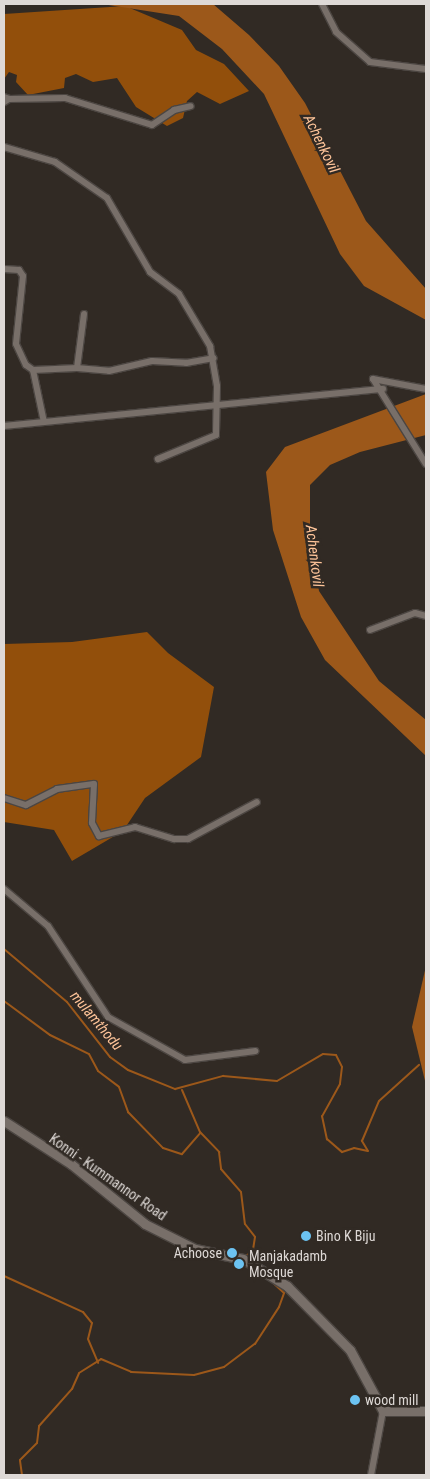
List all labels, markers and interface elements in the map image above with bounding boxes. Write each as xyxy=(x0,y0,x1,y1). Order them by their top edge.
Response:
water label: Achenkovil xyxy=(299,112,343,176)
water label: Achenkovil xyxy=(301,524,327,588)
water label: mulamthodu xyxy=(66,988,126,1054)
street label: Konni - Kummannor Road xyxy=(46,1130,170,1224)
place label: Bino K Biju xyxy=(316,1228,375,1244)
marker: Bino K Biju xyxy=(300,1230,312,1242)
place label: Achoose xyxy=(174,1245,222,1261)
marker: Achoose xyxy=(226,1247,238,1259)
place label: Manjakadamb Mosque xyxy=(249,1248,327,1280)
marker: Manjakadamb Mosque xyxy=(233,1258,245,1270)
place label: wood mill xyxy=(365,1392,418,1408)
marker: wood mill xyxy=(349,1394,361,1406)

